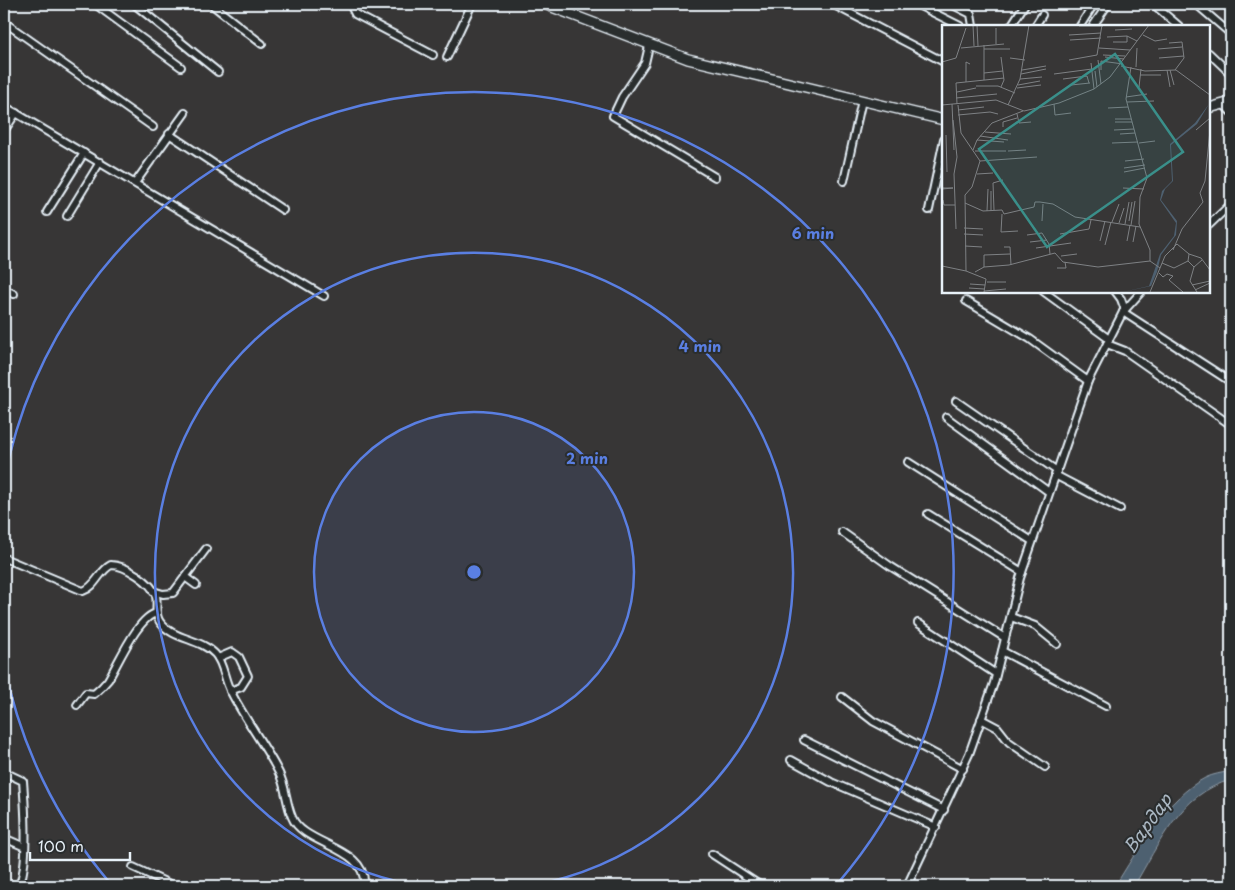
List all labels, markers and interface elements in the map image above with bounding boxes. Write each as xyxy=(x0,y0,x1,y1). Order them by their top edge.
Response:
inset map xyxy=(942,25,1210,292)
text: 6 min xyxy=(792,221,834,244)
text: 4 min xyxy=(679,334,721,357)
text: 2 min xyxy=(566,446,608,469)
centre of rings xyxy=(465,563,483,581)
water label: Вардар xyxy=(1116,787,1178,858)
scale bar xyxy=(30,830,130,862)
text: 100 m xyxy=(38,834,84,857)

